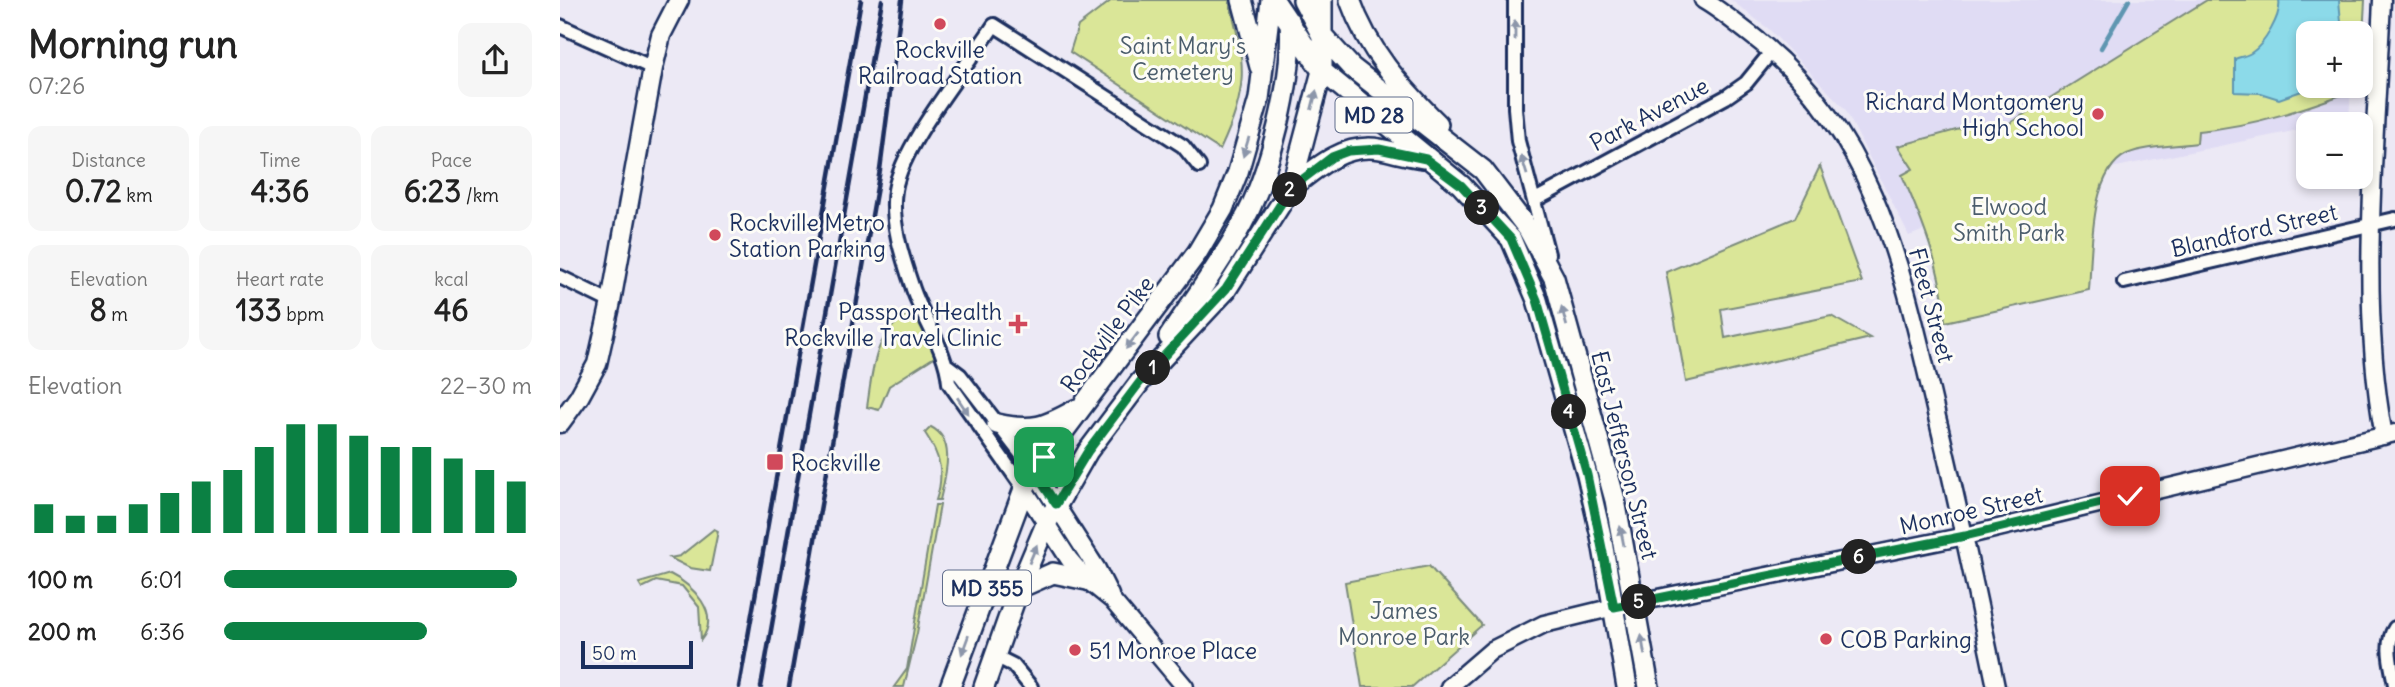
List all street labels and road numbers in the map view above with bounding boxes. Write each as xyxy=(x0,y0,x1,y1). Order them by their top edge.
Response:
street label: Park Avenue xyxy=(1585,71,1713,157)
road number: MD 28 xyxy=(1336,97,1412,132)
street label: Blandford Street xyxy=(2168,197,2340,263)
street label: Fleet Street xyxy=(1903,244,1961,366)
street label: Rockville Pike xyxy=(1054,270,1160,398)
street label: East Jefferson Street xyxy=(1585,348,1665,563)
street label: Monroe Street xyxy=(1897,479,2046,541)
road number: MD 355 xyxy=(943,570,1031,606)

